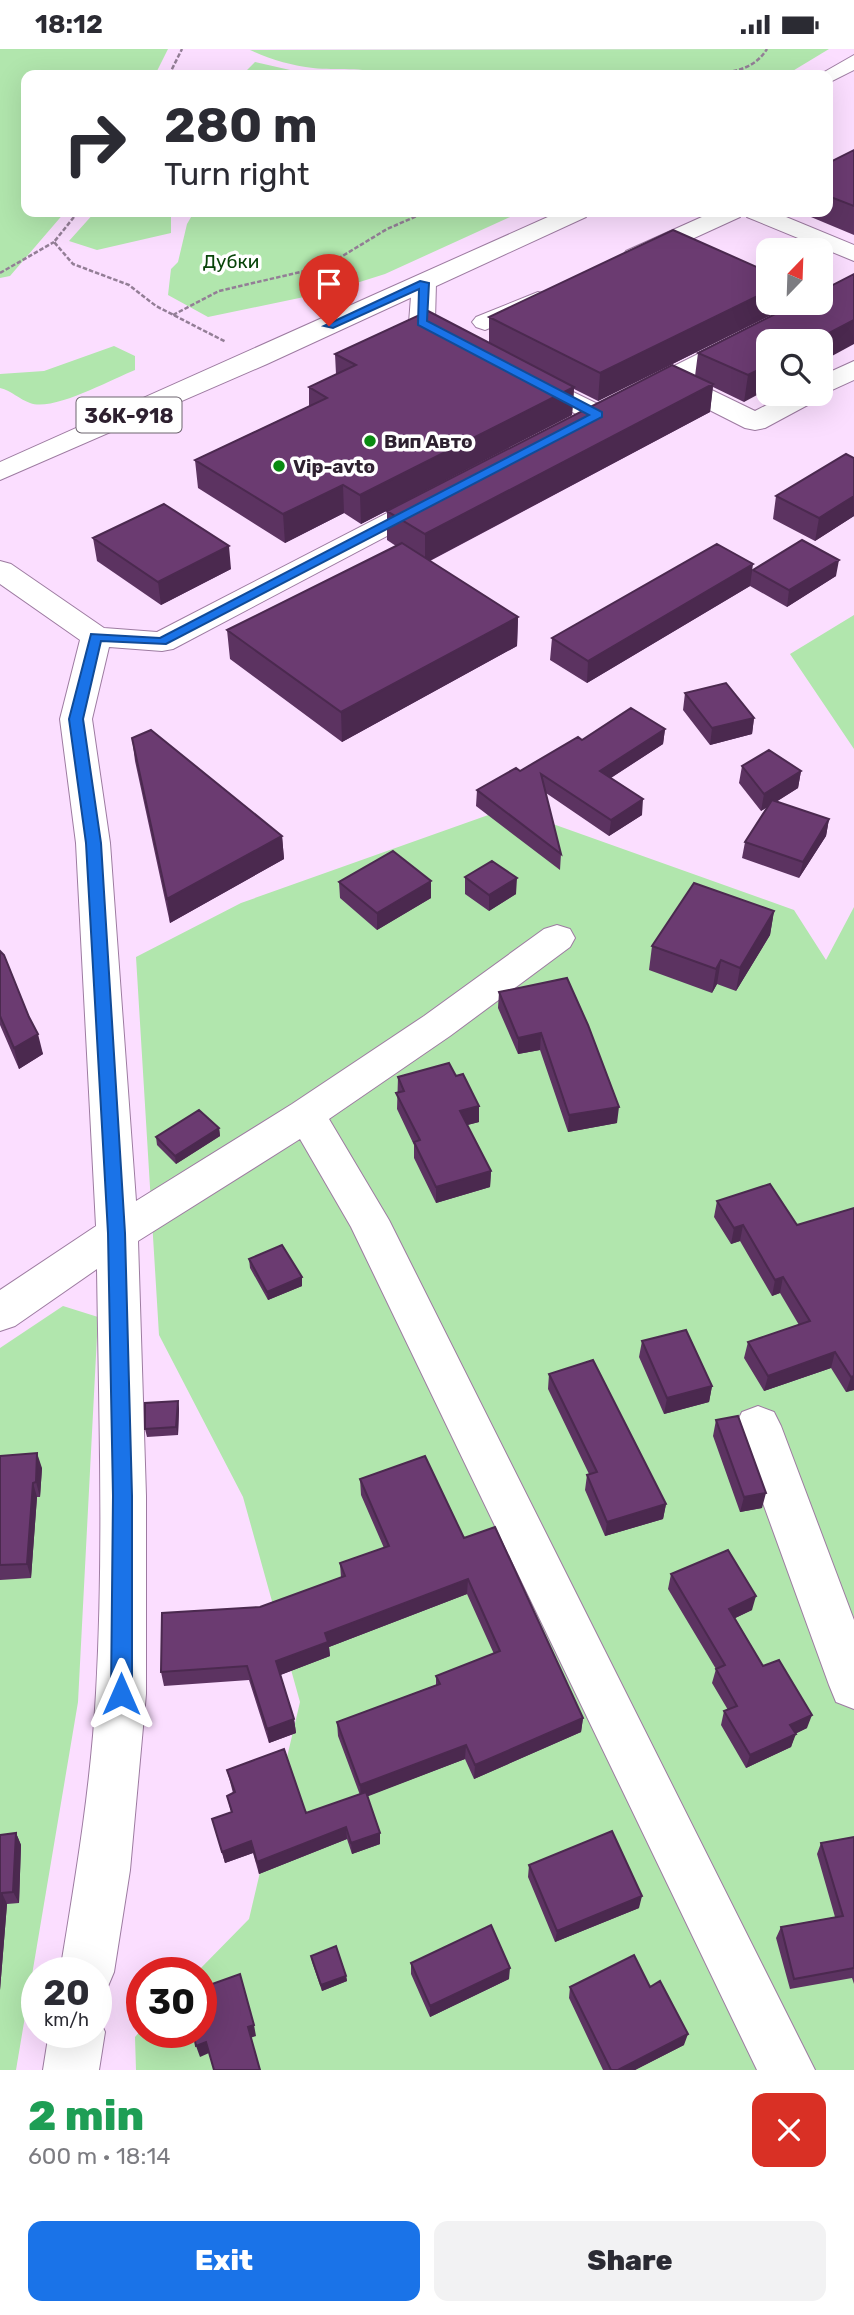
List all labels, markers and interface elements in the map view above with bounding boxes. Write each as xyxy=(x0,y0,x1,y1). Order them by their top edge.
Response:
text: 18:12 xyxy=(35,9,103,40)
text: 280 m xyxy=(164,96,318,154)
icon: right xyxy=(49,98,140,189)
text: Turn right xyxy=(164,155,309,193)
north arrow xyxy=(756,238,833,315)
map controls xyxy=(756,238,833,406)
park label: Дубки xyxy=(203,250,259,273)
pin xyxy=(299,254,359,326)
icon: arrive xyxy=(310,265,348,303)
button: search xyxy=(756,329,833,406)
road number: 36К-918 xyxy=(76,397,182,433)
place label: Вип Авто xyxy=(384,430,473,453)
marker: Вип Авто xyxy=(362,433,378,449)
place label: Vip-avto xyxy=(293,455,375,478)
marker: Vip-avto xyxy=(271,458,287,474)
position arrow xyxy=(84,1657,158,1731)
speed limit sign: 30 xyxy=(126,1957,217,2048)
text: 20 xyxy=(43,1972,90,2014)
text: km/h xyxy=(44,2009,89,2031)
text: 2 min xyxy=(28,2091,144,2141)
button: close xyxy=(752,2093,826,2167)
text: 600 m · 18:14 xyxy=(28,2142,171,2170)
button: Exit xyxy=(28,2221,420,2301)
button: Share xyxy=(434,2221,826,2301)

